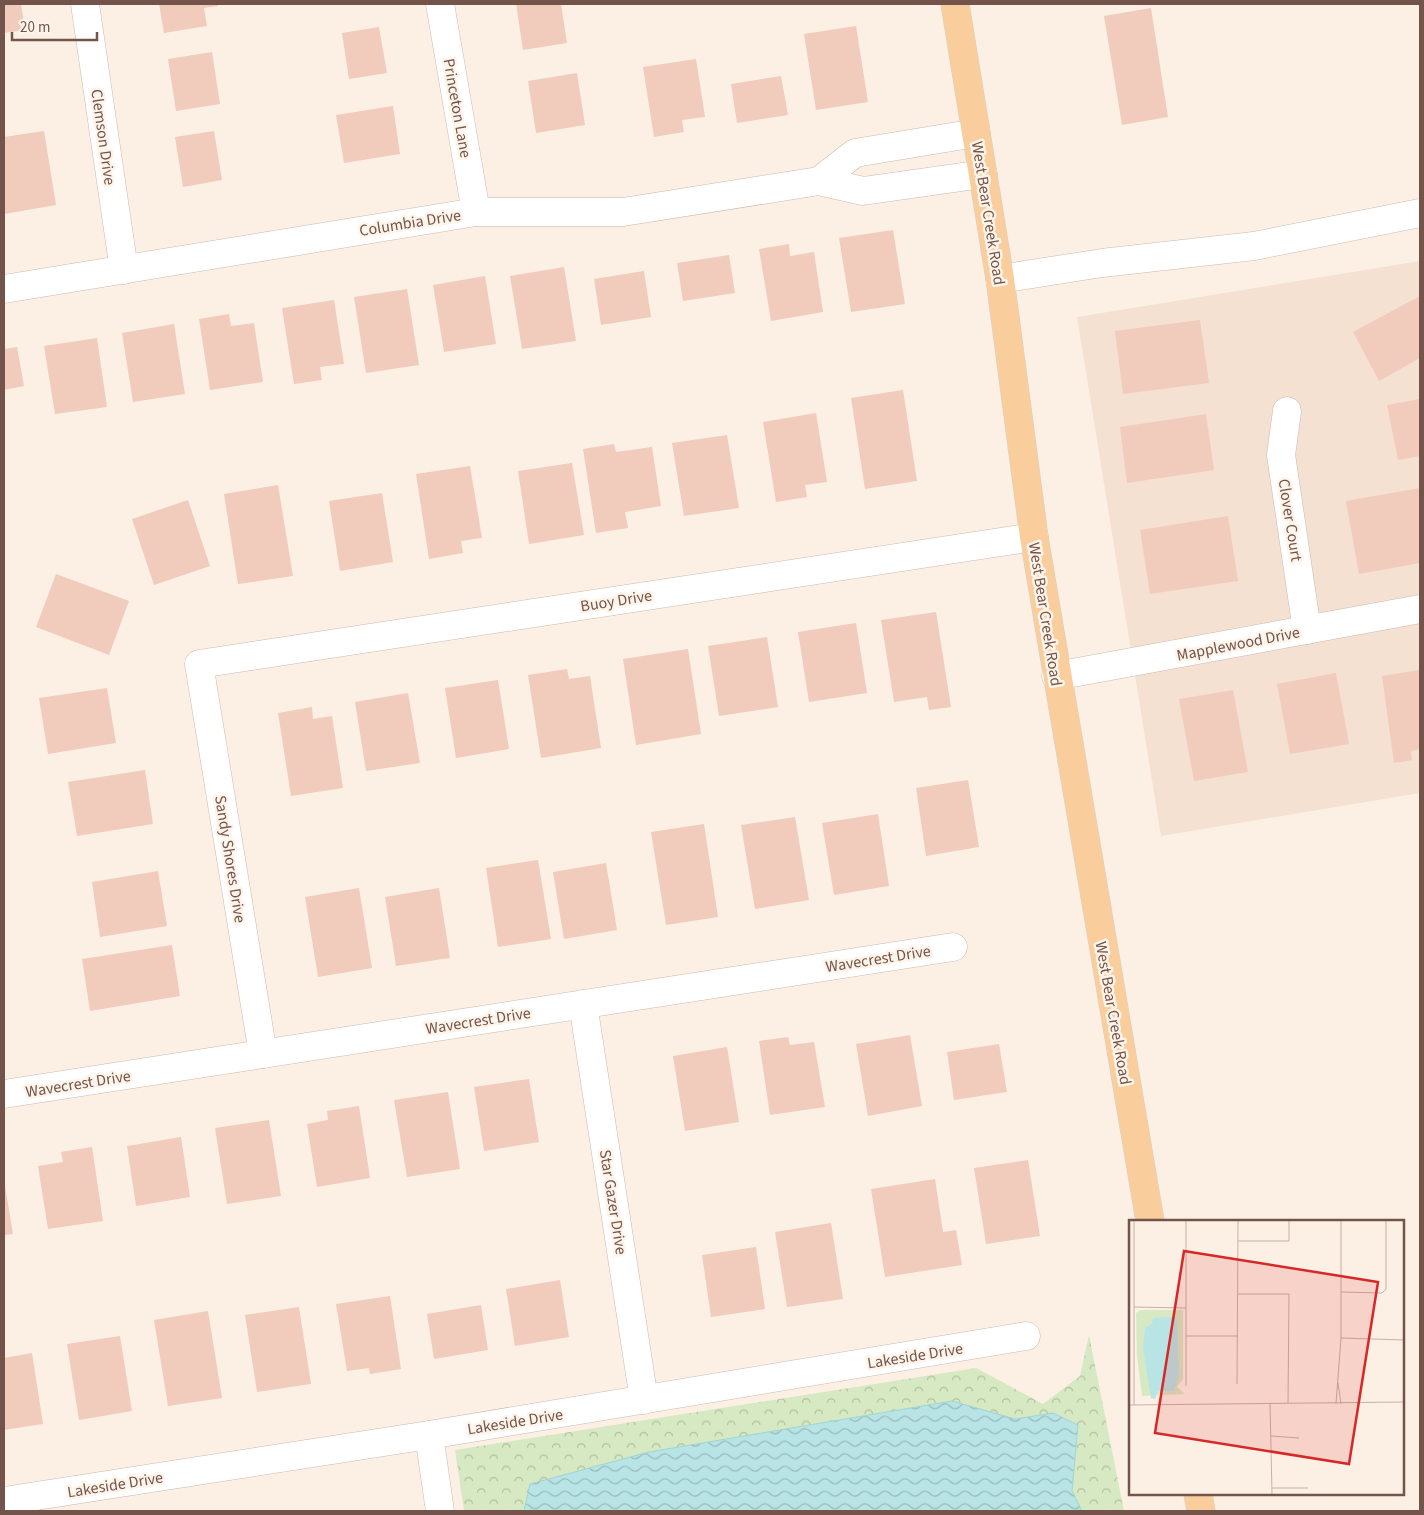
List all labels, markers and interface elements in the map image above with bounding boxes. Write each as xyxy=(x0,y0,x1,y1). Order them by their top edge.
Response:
scale bar xyxy=(12,10,98,42)
text: 20 m xyxy=(20,17,50,38)
street label: Princeton Lane xyxy=(437,57,477,160)
street label: Clemson Drive xyxy=(85,88,121,186)
street label: West Bear Creek Road xyxy=(966,140,1010,287)
street label: Columbia Drive xyxy=(358,204,463,242)
street label: Clover Court xyxy=(1273,477,1307,564)
street label: West Bear Creek Road xyxy=(1023,541,1067,688)
street label: Buoy Drive xyxy=(579,584,654,617)
street label: Mapplewood Drive xyxy=(1175,621,1302,667)
street label: Sandy Shores Drive xyxy=(209,794,251,925)
street label: Wavecrest Drive xyxy=(824,940,932,978)
street label: West Bear Creek Road xyxy=(1090,940,1136,1087)
street label: Wavecrest Drive xyxy=(424,1002,532,1040)
street label: Wavecrest Drive xyxy=(24,1065,132,1103)
street label: Star Gazer Drive xyxy=(594,1148,632,1256)
inset map xyxy=(1129,1220,1404,1495)
street label: Lakeside Drive xyxy=(866,1338,965,1374)
street label: Lakeside Drive xyxy=(466,1404,565,1440)
street label: Lakeside Drive xyxy=(66,1467,165,1503)

